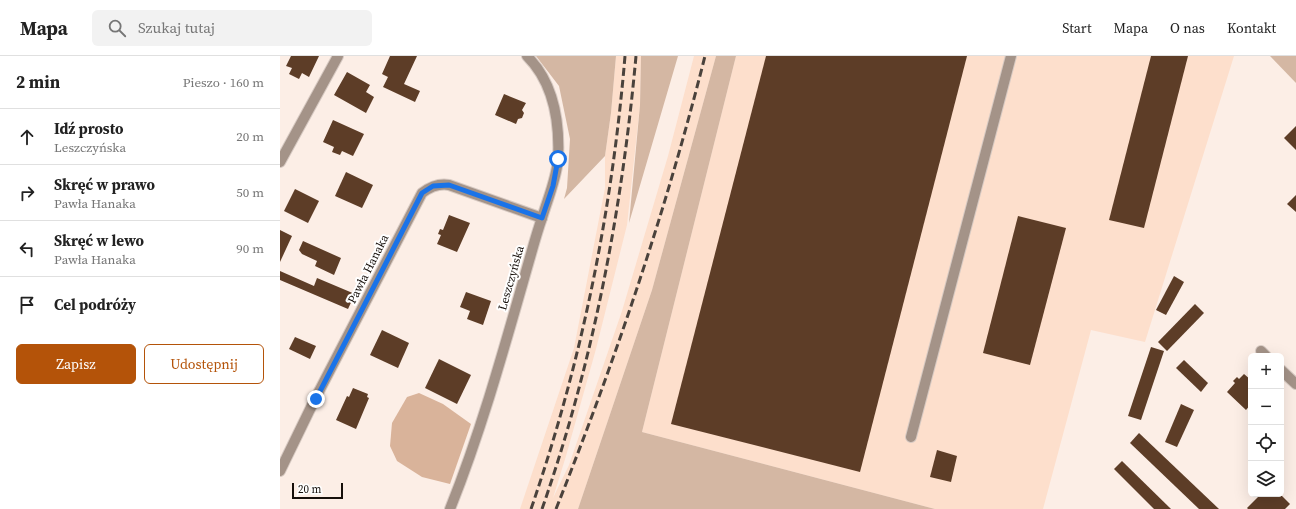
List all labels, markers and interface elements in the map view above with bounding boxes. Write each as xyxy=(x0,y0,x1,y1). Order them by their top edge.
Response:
search box xyxy=(92,10,372,46)
text: Mapa xyxy=(20,15,68,41)
icon: search xyxy=(106,17,128,39)
text: Szukaj tutaj xyxy=(138,17,215,38)
text: Start xyxy=(1062,18,1092,38)
text: Mapa xyxy=(1114,18,1148,38)
text: O nas xyxy=(1170,18,1205,38)
text: Kontakt xyxy=(1227,18,1276,38)
text: 2 min xyxy=(16,70,60,94)
text: Pieszo · 160 m xyxy=(183,74,264,91)
text: Idź prosto xyxy=(54,118,123,139)
icon: ahead xyxy=(16,126,38,148)
text: 20 m xyxy=(236,128,264,145)
text: Leszczyńska xyxy=(54,139,126,156)
route start xyxy=(549,150,567,168)
text: Skręć w prawo xyxy=(54,174,155,195)
icon: right xyxy=(16,182,38,204)
text: 50 m xyxy=(236,184,264,201)
text: Pawła Hanaka xyxy=(54,195,136,212)
text: Skręć w lewo xyxy=(54,230,144,251)
street label: Pawła Hanaka xyxy=(344,231,393,306)
icon: left xyxy=(16,238,38,260)
text: 90 m xyxy=(236,240,264,257)
street label: Leszczyńska xyxy=(494,243,528,312)
text: Pawła Hanaka xyxy=(54,251,136,268)
icon: arrive xyxy=(16,294,38,316)
text: Cel podróży xyxy=(54,294,136,315)
button: Zapisz xyxy=(16,344,136,384)
button: Udostępnij xyxy=(144,344,264,384)
map controls xyxy=(1248,353,1284,497)
button: + xyxy=(1248,353,1284,389)
button: − xyxy=(1248,389,1284,425)
route end xyxy=(307,390,325,408)
button: locate xyxy=(1248,425,1284,461)
button: layers xyxy=(1248,461,1284,497)
scale bar xyxy=(292,481,343,500)
text: 20 m xyxy=(298,482,321,497)

